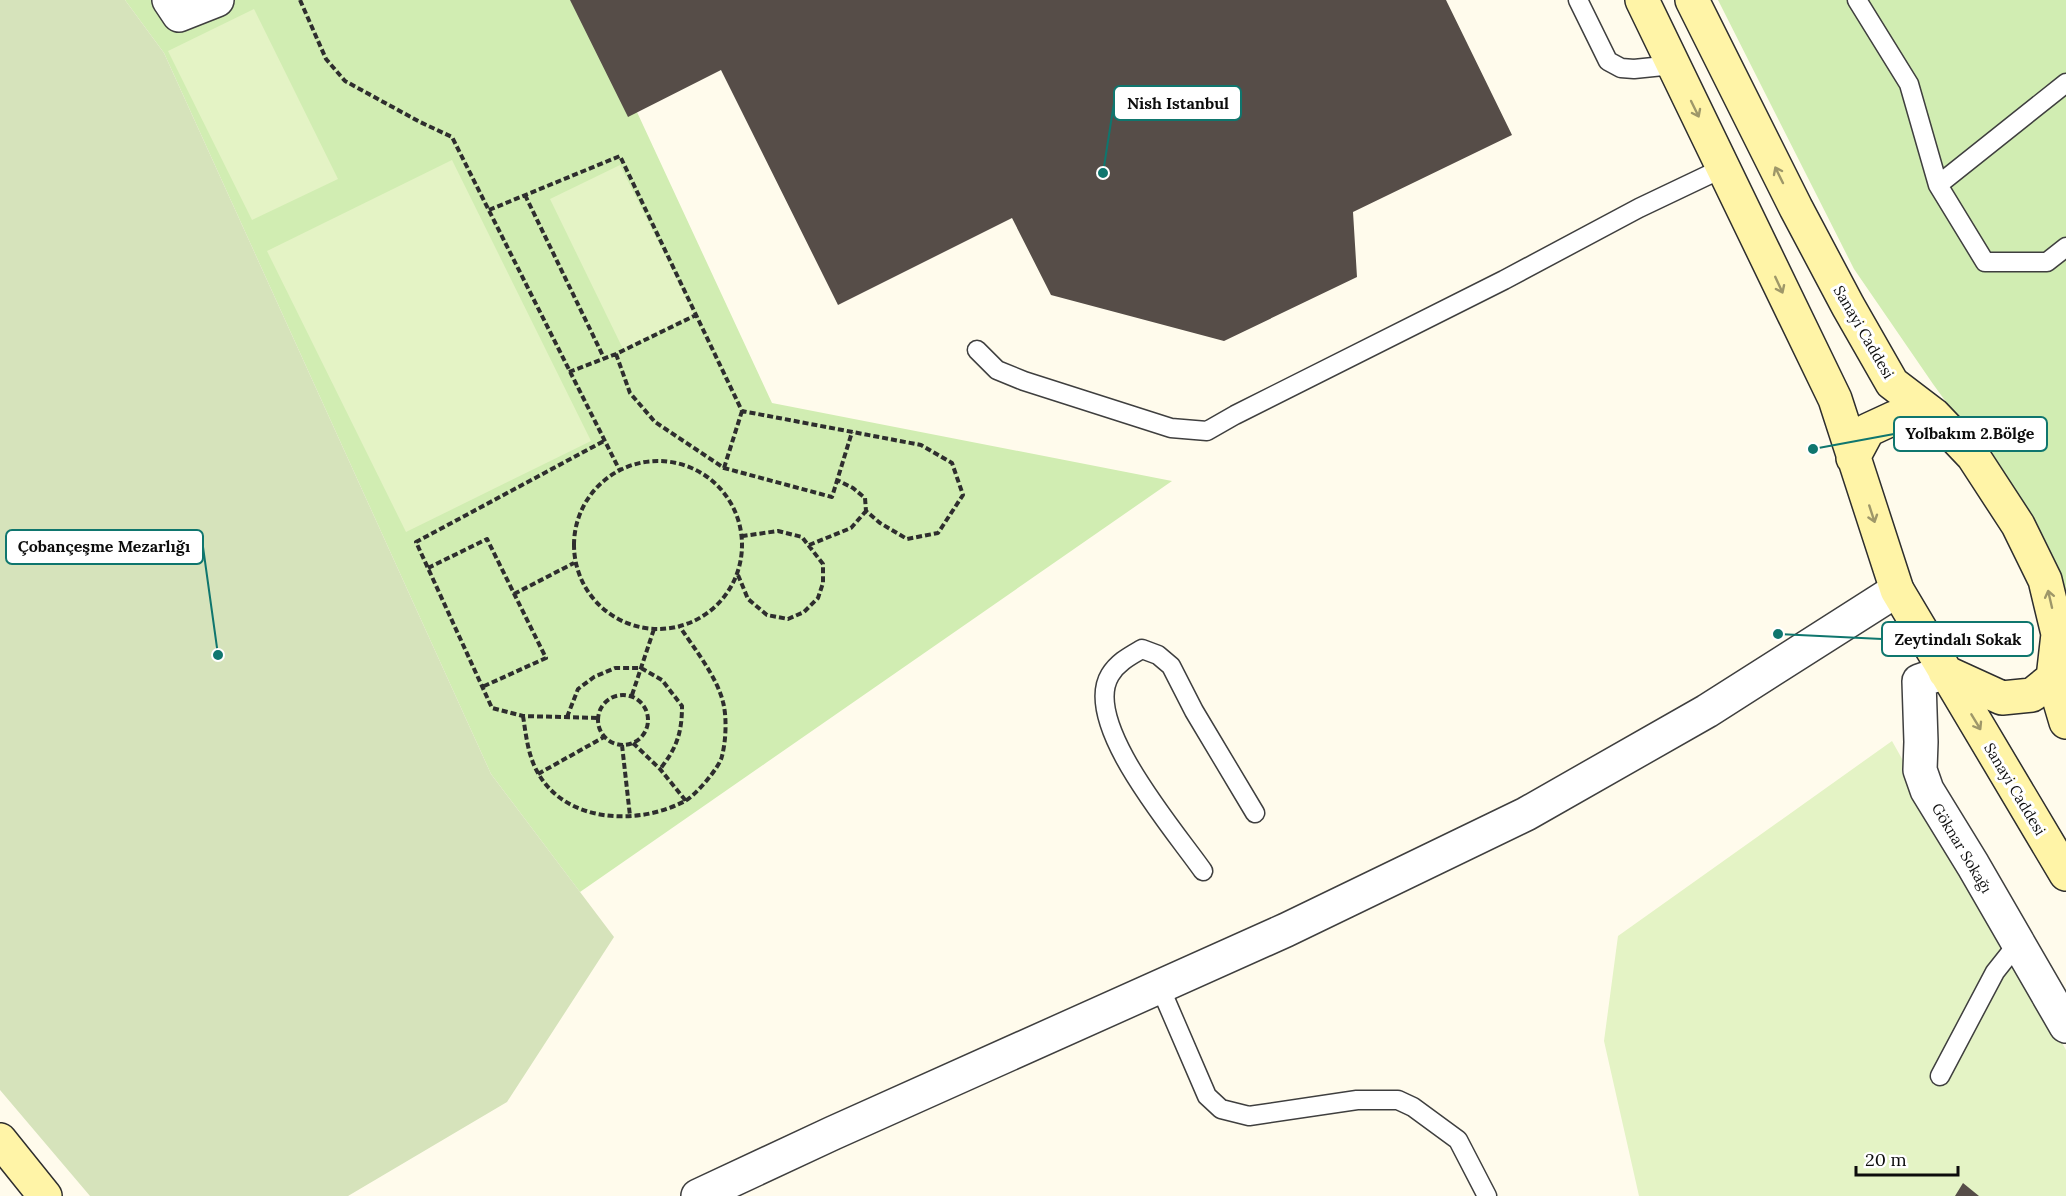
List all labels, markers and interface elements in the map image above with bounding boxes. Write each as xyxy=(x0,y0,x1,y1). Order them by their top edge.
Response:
callout: Nish Istanbul xyxy=(1114,86,1241,120)
text: Nish Istanbul xyxy=(1127,93,1229,113)
one-way arrow xyxy=(1689,100,1701,118)
one-way arrow xyxy=(1773,166,1784,184)
one-way arrow xyxy=(1773,276,1785,294)
street label: Sanayi Caddesi xyxy=(1830,282,1898,382)
callout: Yolbakım 2.Bölge xyxy=(1894,417,2047,451)
text: Yolbakım 2.Bölge xyxy=(1906,423,2035,443)
one-way arrow xyxy=(1867,504,1878,523)
callout: Çobançeşme Mezarlığı xyxy=(6,530,203,564)
text: Çobançeşme Mezarlığı xyxy=(18,536,190,556)
one-way arrow xyxy=(2043,590,2055,609)
callout: Zeytindalı Sokak xyxy=(1882,622,2033,656)
text: Zeytindalı Sokak xyxy=(1894,629,2022,649)
one-way arrow xyxy=(1970,713,1982,730)
street label: Sanayi Caddesi xyxy=(1980,739,2050,839)
street label: Göknar Sokağı xyxy=(1928,800,1996,896)
scale bar xyxy=(1856,1139,1958,1177)
text: 20 m xyxy=(1865,1148,1907,1171)

